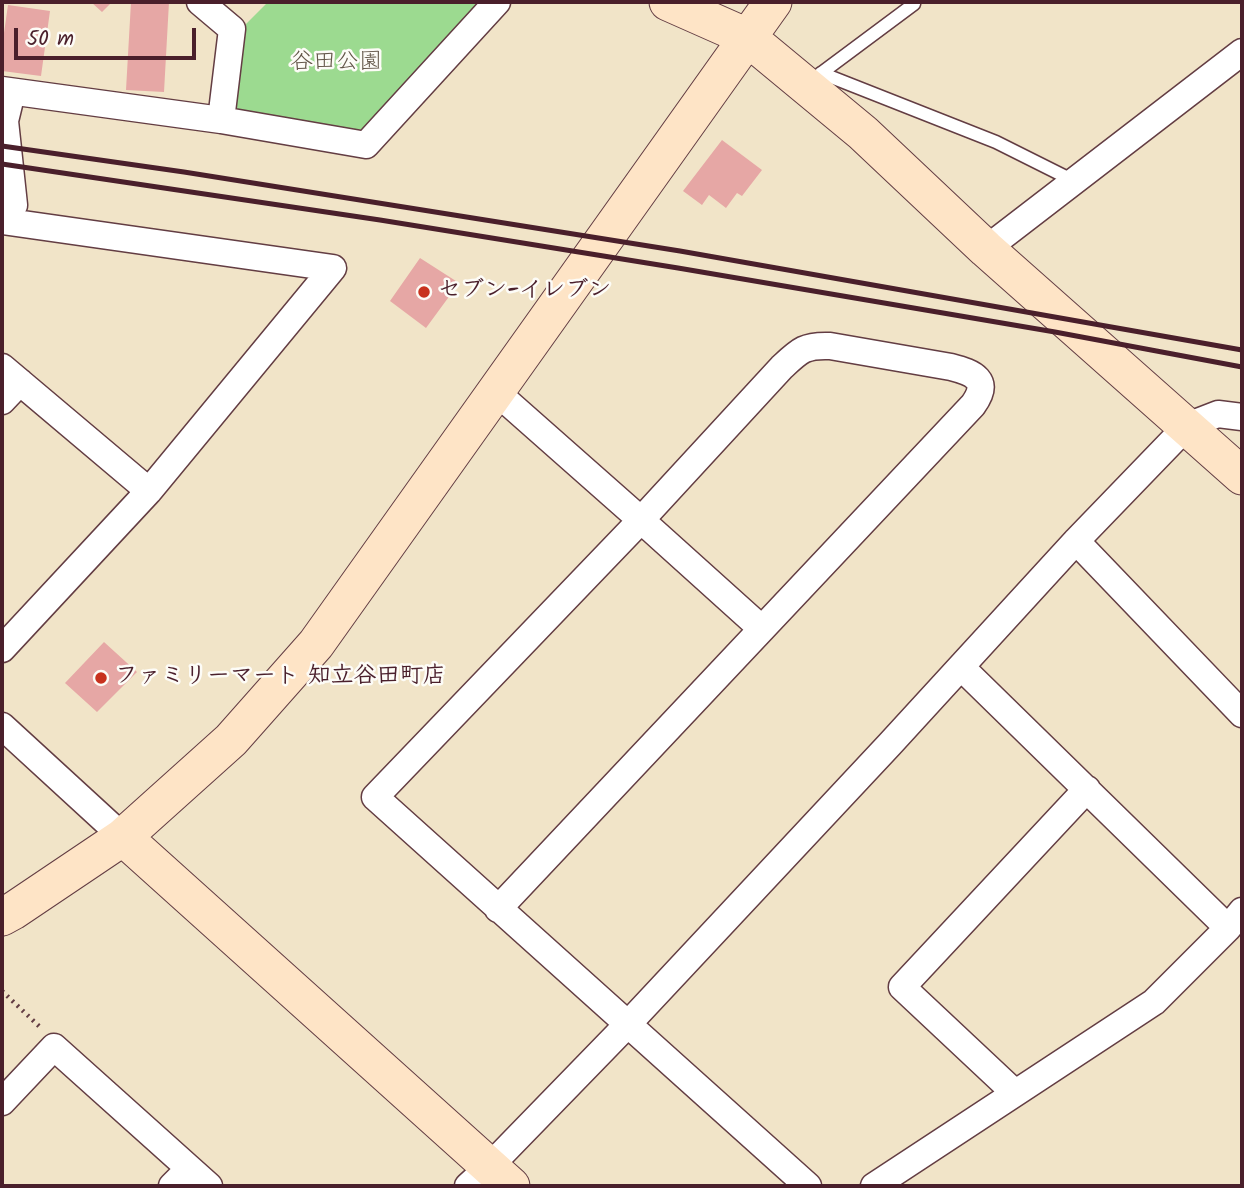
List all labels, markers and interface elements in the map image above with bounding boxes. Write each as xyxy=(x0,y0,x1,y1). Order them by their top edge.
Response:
scale bar xyxy=(18,14,200,58)
text: 50 m xyxy=(27,23,74,56)
park label: 谷田公園 xyxy=(290,50,382,78)
place label: セブン-イレブン xyxy=(438,278,611,306)
marker: セブン-イレブン xyxy=(416,284,432,300)
place label: ファミリーマート 知立谷田町店 xyxy=(115,664,446,692)
marker: ファミリーマート 知立谷田町店 xyxy=(93,670,109,686)

